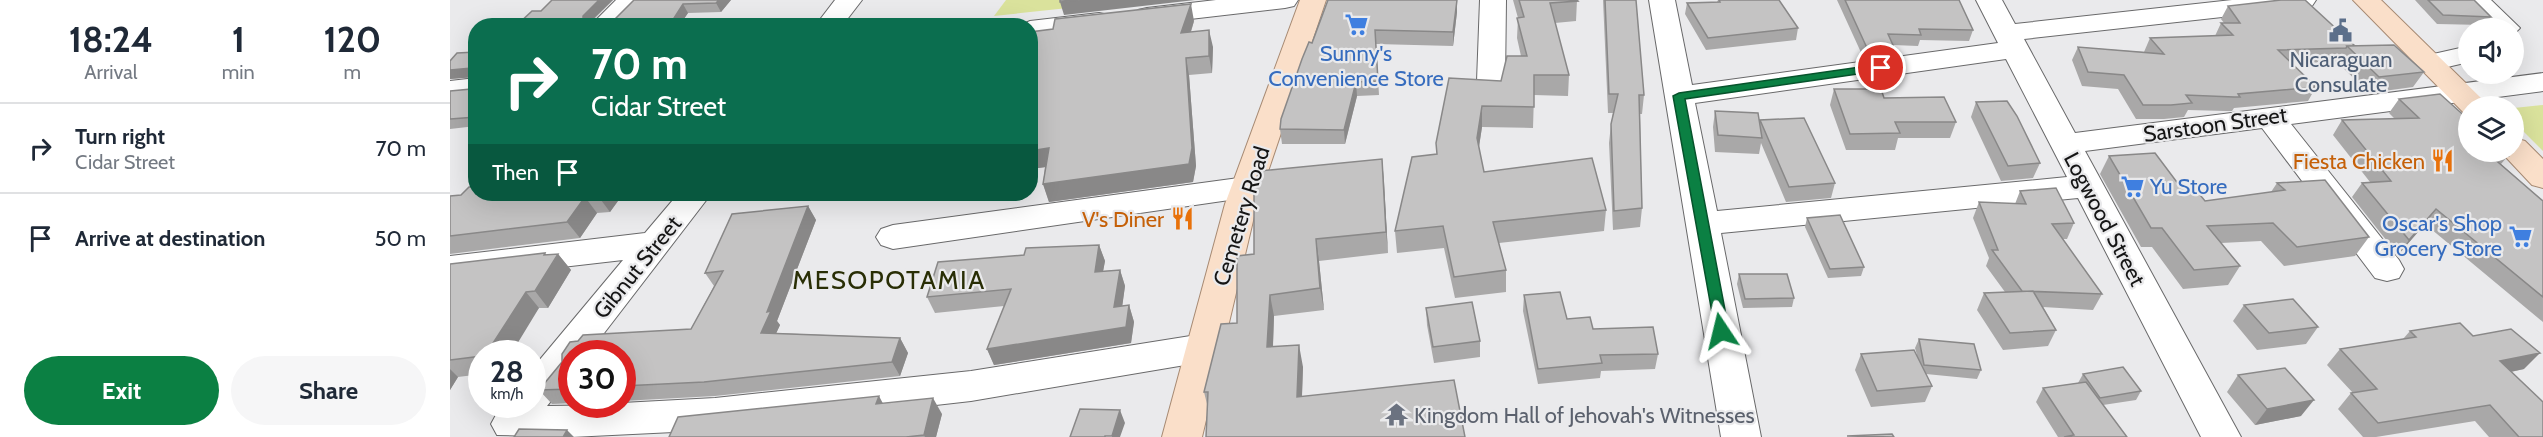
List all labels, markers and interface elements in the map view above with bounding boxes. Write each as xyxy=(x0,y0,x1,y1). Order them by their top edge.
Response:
supermarket icon: Sunny's Convenience Store xyxy=(1343,11,1369,37)
text: 18:24 xyxy=(69,17,153,61)
text: 1 xyxy=(232,17,245,61)
text: 120 xyxy=(324,17,381,61)
public building icon: Nicaraguan Consulate xyxy=(2328,17,2354,43)
map controls xyxy=(2458,18,2524,162)
button: sound xyxy=(2458,18,2524,84)
text: 70 m xyxy=(591,38,688,90)
place label: Sunny's Convenience Store xyxy=(1268,40,1444,92)
icon: right xyxy=(492,42,570,120)
pin xyxy=(1855,42,1906,93)
place label: Nicaraguan Consulate xyxy=(2289,46,2393,98)
icon: arrive xyxy=(1864,51,1897,84)
text: Arrival xyxy=(84,60,138,84)
text: min xyxy=(222,60,255,84)
text: m xyxy=(344,60,361,84)
text: Cidar Street xyxy=(591,90,726,123)
button: layers xyxy=(2458,96,2524,162)
street label: Sarstoon Street xyxy=(2142,101,2289,148)
text: Turn right xyxy=(75,123,165,150)
icon: right xyxy=(24,132,57,165)
text: 70 m xyxy=(376,135,426,162)
street label: Cemetery Road xyxy=(1207,143,1275,289)
street label: Logwood Street xyxy=(2058,148,2151,291)
place label: Fiesta Chicken xyxy=(2293,148,2425,175)
restaurant icon: Fiesta Chicken xyxy=(2430,148,2456,174)
text: Cidar Street xyxy=(75,150,175,174)
icon: arrive xyxy=(551,156,584,189)
text: Then xyxy=(492,159,539,186)
supermarket icon: Yu Store xyxy=(2119,173,2145,199)
place label: Yu Store xyxy=(2149,173,2227,200)
place label: V's Diner xyxy=(1082,206,1164,233)
restaurant icon: V's Diner xyxy=(1169,206,1195,232)
street label: Gibnut Street xyxy=(588,210,687,324)
place label: Oscar's Shop Grocery Store xyxy=(2375,210,2502,262)
icon: arrive xyxy=(24,222,57,255)
supermarket icon: Oscar's Shop Grocery Store xyxy=(2507,223,2533,249)
text: Arrive at destination xyxy=(75,225,265,252)
text: 50 m xyxy=(374,225,426,252)
district label: MESOPOTAMIA xyxy=(792,264,986,296)
position arrow xyxy=(1689,299,1753,363)
speed limit sign: 30 xyxy=(558,340,636,418)
text: 28 xyxy=(490,353,524,390)
button: Exit xyxy=(24,356,219,425)
button: Share xyxy=(231,356,426,425)
text: km/h xyxy=(491,385,523,403)
temple icon: Kingdom Hall of Jehovah's Witnesses xyxy=(1383,402,1409,428)
place label: Kingdom Hall of Jehovah's Witnesses xyxy=(1414,402,1755,429)

